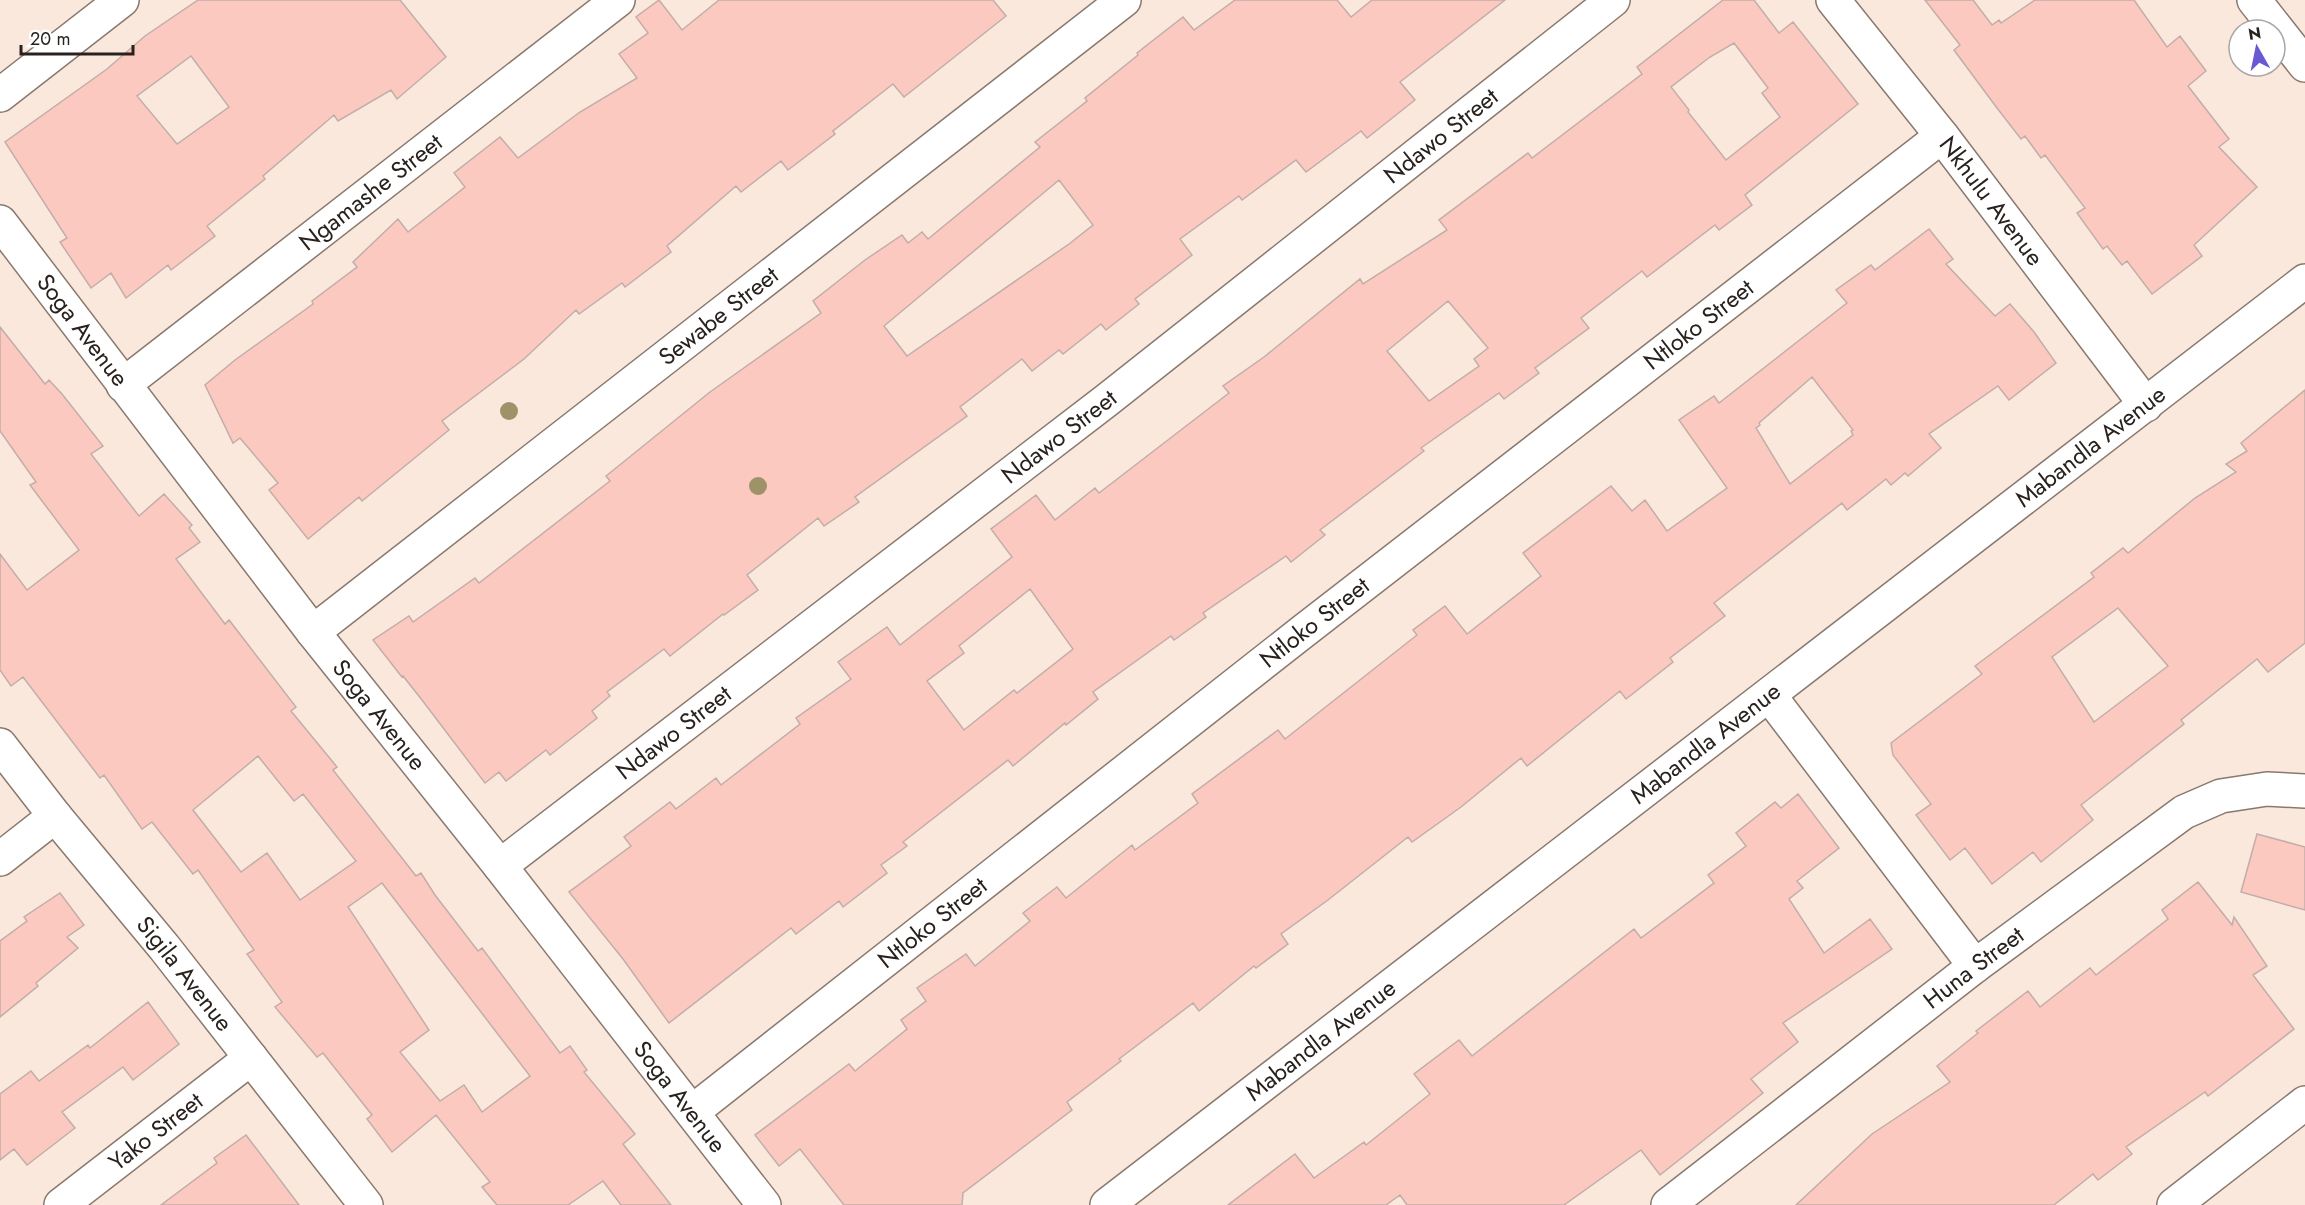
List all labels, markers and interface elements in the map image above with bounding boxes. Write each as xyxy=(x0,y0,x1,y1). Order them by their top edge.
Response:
scale bar xyxy=(21,18,134,56)
north arrow xyxy=(2227,18,2287,78)
text: N xyxy=(2247,21,2263,46)
text: 20 m xyxy=(30,26,70,52)
street label: Ndawo Street xyxy=(1376,79,1506,192)
street label: Ngamashe Street xyxy=(291,125,450,259)
street label: Nkhulu Avenue xyxy=(1931,129,2052,273)
street label: Sewabe Street xyxy=(651,258,786,374)
street label: Soga Avenue xyxy=(29,266,137,393)
street label: Ntloko Street xyxy=(1636,270,1761,378)
street label: Mabandla Avenue xyxy=(2008,377,2173,515)
street label: Ndawo Street xyxy=(994,381,1124,492)
street label: Ntloko Street xyxy=(1252,568,1377,676)
street label: Soga Avenue xyxy=(324,652,435,778)
street label: Mabandla Avenue xyxy=(1623,674,1788,812)
street label: Ndawo Street xyxy=(608,676,739,788)
street label: Ntloko Street xyxy=(870,868,995,977)
street label: Sigila Avenue xyxy=(128,908,242,1039)
street label: Huna Street xyxy=(1916,917,2031,1017)
street label: Mabandla Avenue xyxy=(1238,970,1403,1109)
street label: Soga Avenue xyxy=(625,1033,735,1160)
street label: Yako Street xyxy=(101,1083,210,1179)

